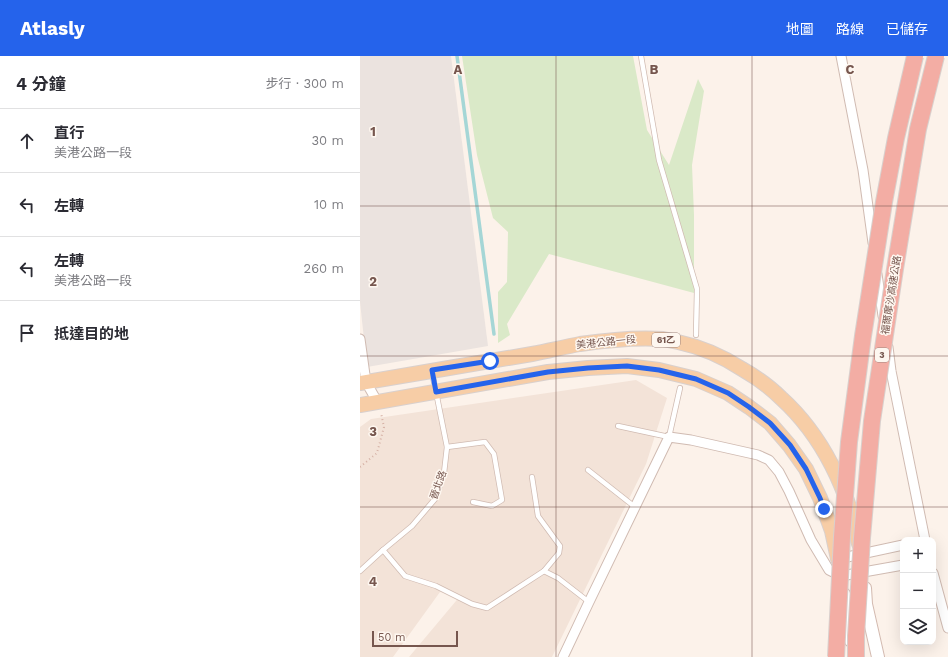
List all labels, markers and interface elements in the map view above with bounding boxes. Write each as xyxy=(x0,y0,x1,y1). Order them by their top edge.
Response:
text: Atlasly xyxy=(20,17,85,40)
text: 地圖 xyxy=(786,21,814,37)
text: 路線 xyxy=(836,21,864,37)
text: 已儲存 xyxy=(886,21,928,37)
text: A xyxy=(454,62,463,77)
text: B xyxy=(650,62,659,77)
text: C xyxy=(846,62,855,77)
text: 4 分鐘 xyxy=(16,74,66,94)
text: 步行 · 300 m xyxy=(266,76,344,91)
text: 直行 xyxy=(54,124,84,142)
text: 1 xyxy=(370,124,376,139)
icon: ahead xyxy=(16,130,38,152)
text: 30 m xyxy=(312,133,344,148)
text: 美港公路一段 xyxy=(54,145,132,160)
icon: left xyxy=(16,194,38,216)
text: 左轉 xyxy=(54,197,84,215)
text: 10 m xyxy=(314,197,344,212)
text: 左轉 xyxy=(54,252,84,270)
street label: 福爾摩沙高速公路 xyxy=(879,255,903,335)
icon: left xyxy=(16,258,38,280)
text: 260 m xyxy=(304,261,344,276)
text: 美港公路一段 xyxy=(54,273,132,288)
text: 2 xyxy=(369,274,377,289)
icon: arrive xyxy=(16,322,38,344)
text: 抵達目的地 xyxy=(54,325,129,343)
street label: 美港公路一段 xyxy=(576,333,636,351)
road number: 61乙 xyxy=(652,333,680,347)
road number: 3 xyxy=(875,348,889,362)
route start xyxy=(481,352,499,370)
text: 3 xyxy=(369,424,377,439)
street label: 晉北路 xyxy=(428,469,448,501)
route end xyxy=(815,500,833,518)
map controls xyxy=(900,537,936,645)
button: + xyxy=(900,537,936,573)
button: − xyxy=(900,573,936,609)
text: 4 xyxy=(369,574,378,589)
button: layers xyxy=(900,609,936,645)
scale bar xyxy=(372,629,458,648)
text: 50 m xyxy=(378,631,405,644)

